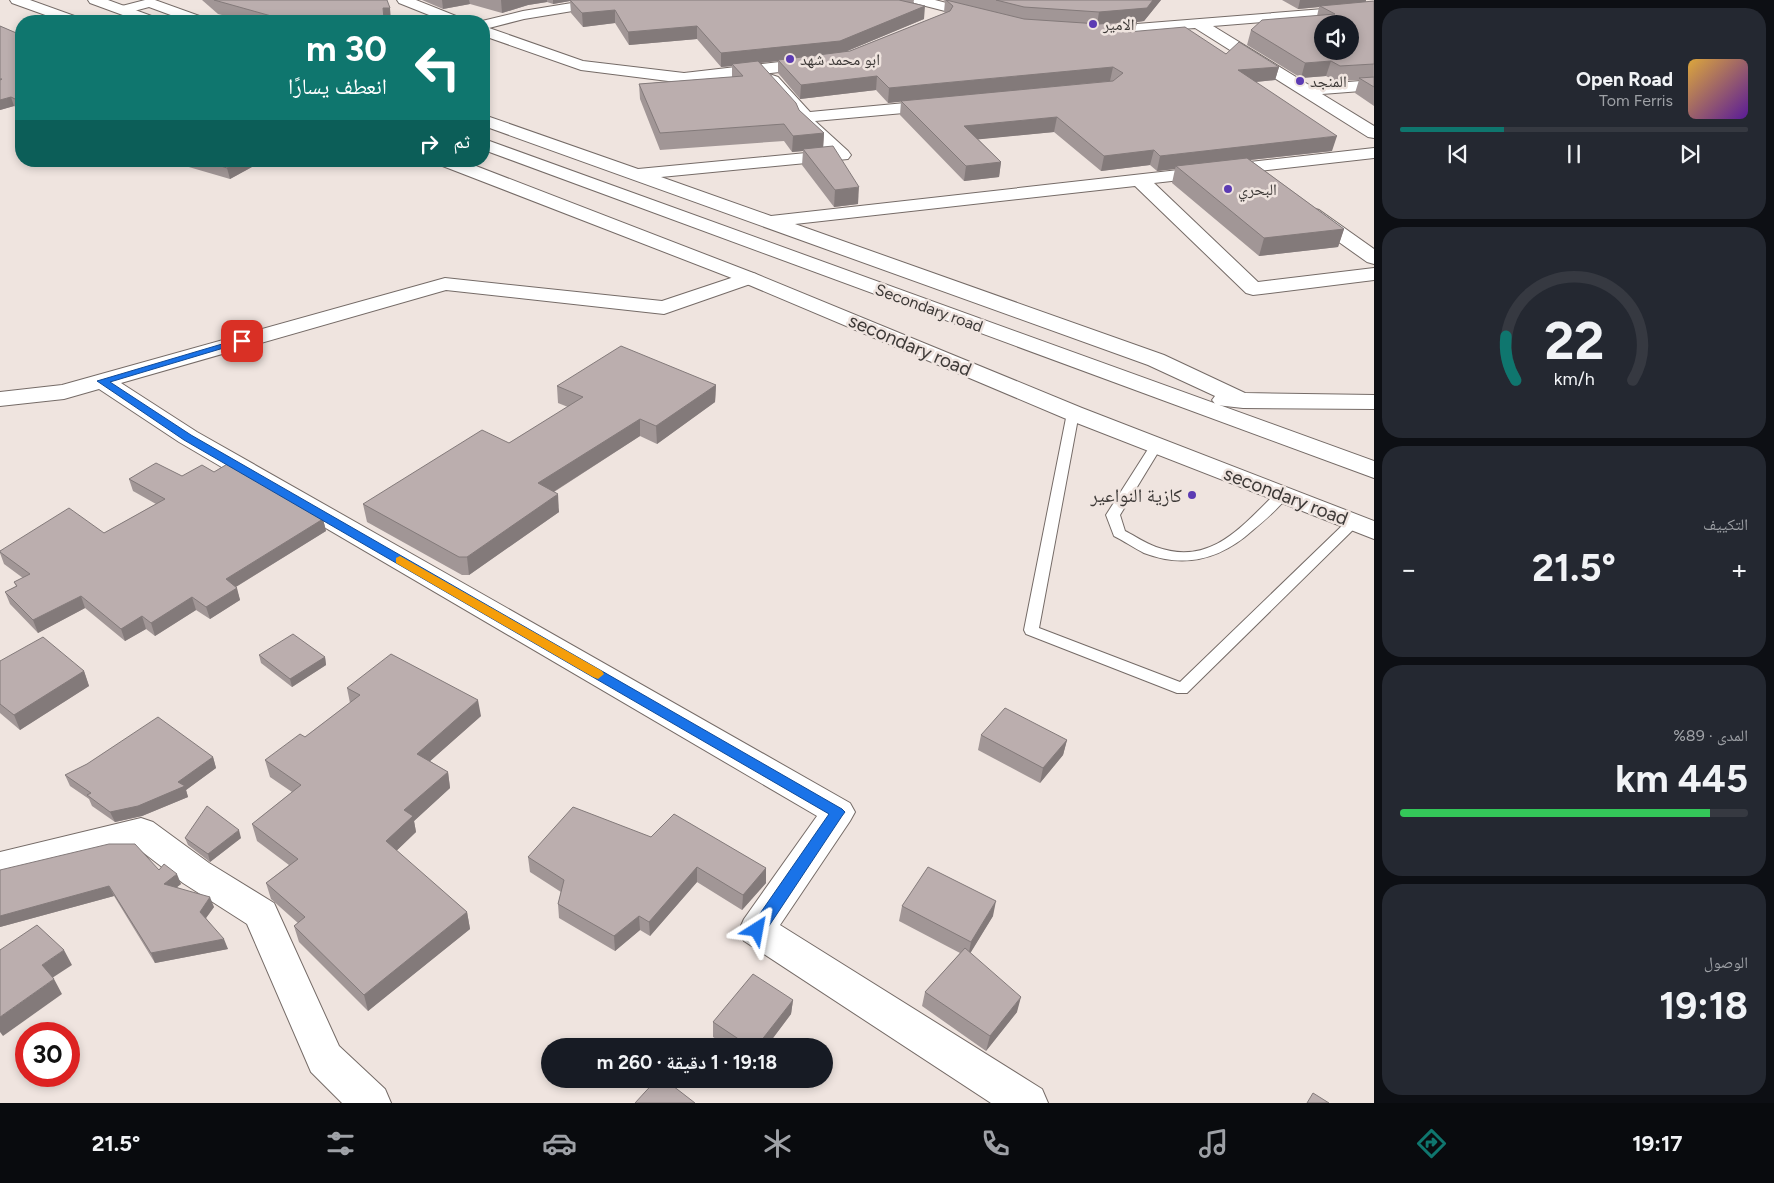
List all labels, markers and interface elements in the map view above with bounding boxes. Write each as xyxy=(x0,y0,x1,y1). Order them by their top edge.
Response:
place label: الامير xyxy=(1102,15,1135,34)
map controls xyxy=(1314,15,1359,60)
button: sound xyxy=(1314,15,1359,60)
marker: الامير xyxy=(1087,18,1099,30)
text: 30 m xyxy=(306,28,387,70)
icon: left xyxy=(405,35,470,100)
place label: ابو محمد شهد xyxy=(800,50,880,69)
marker: ابو محمد شهد xyxy=(784,53,796,65)
text: Open Road xyxy=(1576,68,1673,91)
place label: المنجد xyxy=(1310,72,1347,91)
text: انعطف يسارًا xyxy=(288,73,387,100)
marker: المنجد xyxy=(1294,75,1306,87)
text: Tom Ferris xyxy=(1599,91,1673,110)
icon: right xyxy=(415,130,443,158)
text: ثم xyxy=(453,130,470,153)
icon: previous xyxy=(1444,140,1472,168)
icon: pause xyxy=(1560,140,1588,168)
icon: next xyxy=(1676,140,1704,168)
place label: البحري xyxy=(1238,180,1277,202)
marker: البحري xyxy=(1222,183,1234,195)
street label: Secondary road xyxy=(873,280,985,336)
street label: secondary road xyxy=(845,309,975,381)
text: 22 xyxy=(1544,310,1604,372)
pin xyxy=(221,320,263,362)
icon: arrive xyxy=(228,327,256,355)
text: km/h xyxy=(1554,368,1594,389)
street label: secondary road xyxy=(1221,462,1351,530)
place label: كازية النواعير xyxy=(1090,484,1182,507)
marker: كازية النواعير xyxy=(1186,489,1198,501)
text: التكييف xyxy=(1703,515,1748,534)
text: 21.5° xyxy=(1532,545,1616,591)
text: − xyxy=(1400,552,1417,586)
text: + xyxy=(1731,552,1748,586)
text: المدى · 89% xyxy=(1673,726,1748,745)
text: 445 km xyxy=(1615,756,1748,802)
position arrow xyxy=(730,903,782,955)
text: الوصول xyxy=(1704,953,1748,972)
text: 19:18 xyxy=(1659,983,1748,1029)
speed limit sign: 30 xyxy=(15,1022,80,1087)
text: 19:18 · 1 دقيقة · 260 m xyxy=(597,1051,777,1074)
icon: filters xyxy=(323,1126,358,1161)
icon: car xyxy=(542,1126,577,1161)
icon: climate xyxy=(760,1126,795,1161)
icon: phone xyxy=(978,1126,1013,1161)
icon: music xyxy=(1196,1126,1231,1161)
icon: directions xyxy=(1414,1126,1449,1161)
text: 21.5° xyxy=(92,1130,140,1157)
text: 19:17 xyxy=(1632,1130,1682,1157)

